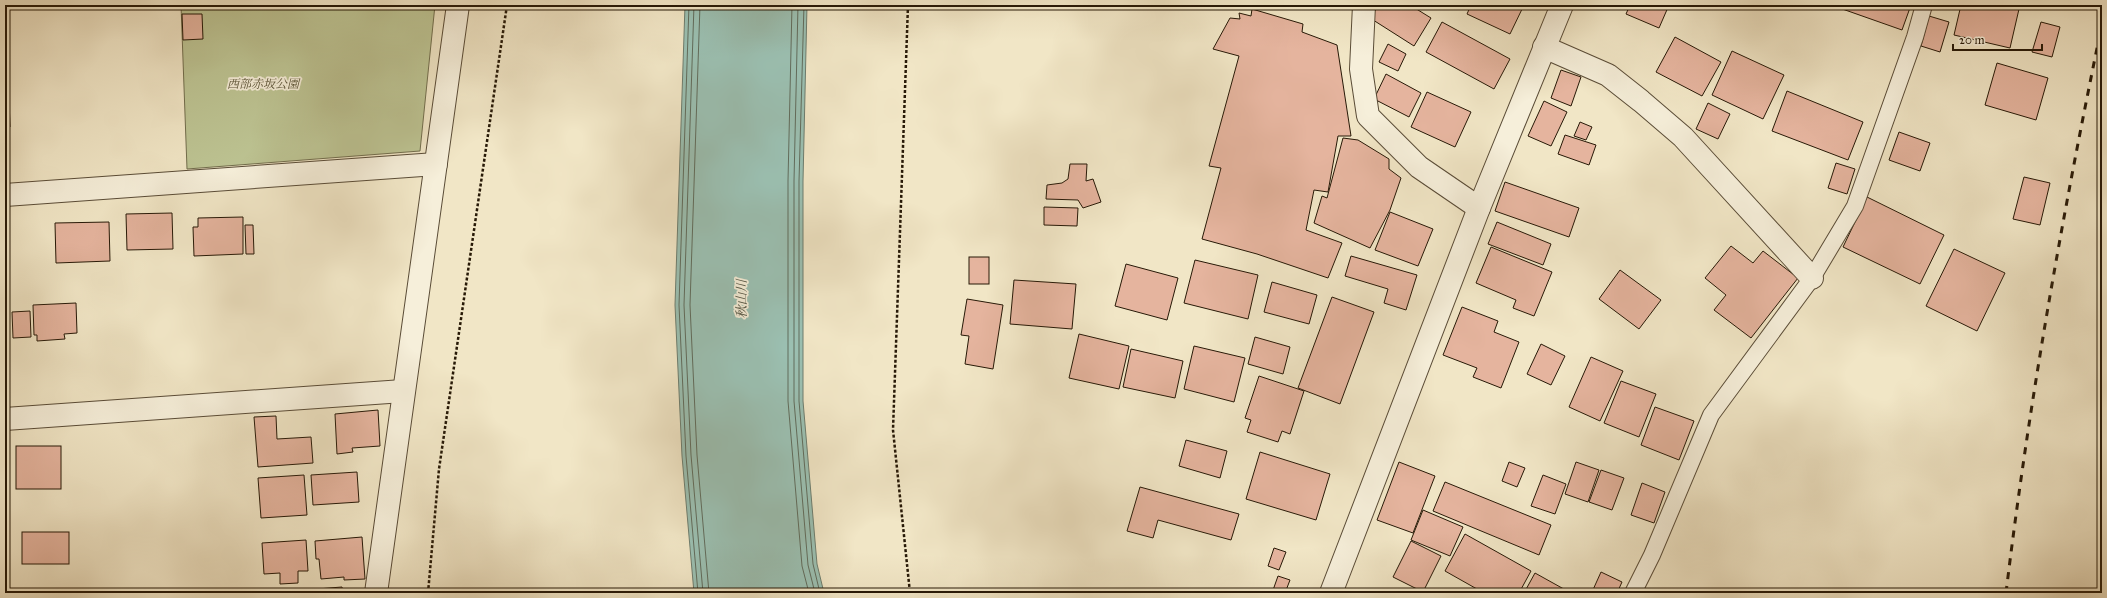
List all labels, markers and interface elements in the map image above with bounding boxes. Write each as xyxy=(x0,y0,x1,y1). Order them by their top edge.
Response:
scale bar xyxy=(1953,26,2042,52)
text: 20 m xyxy=(1959,33,1985,47)
park label: 西部赤坂公園 xyxy=(227,77,301,91)
water label: 秋山川 xyxy=(734,278,750,319)

